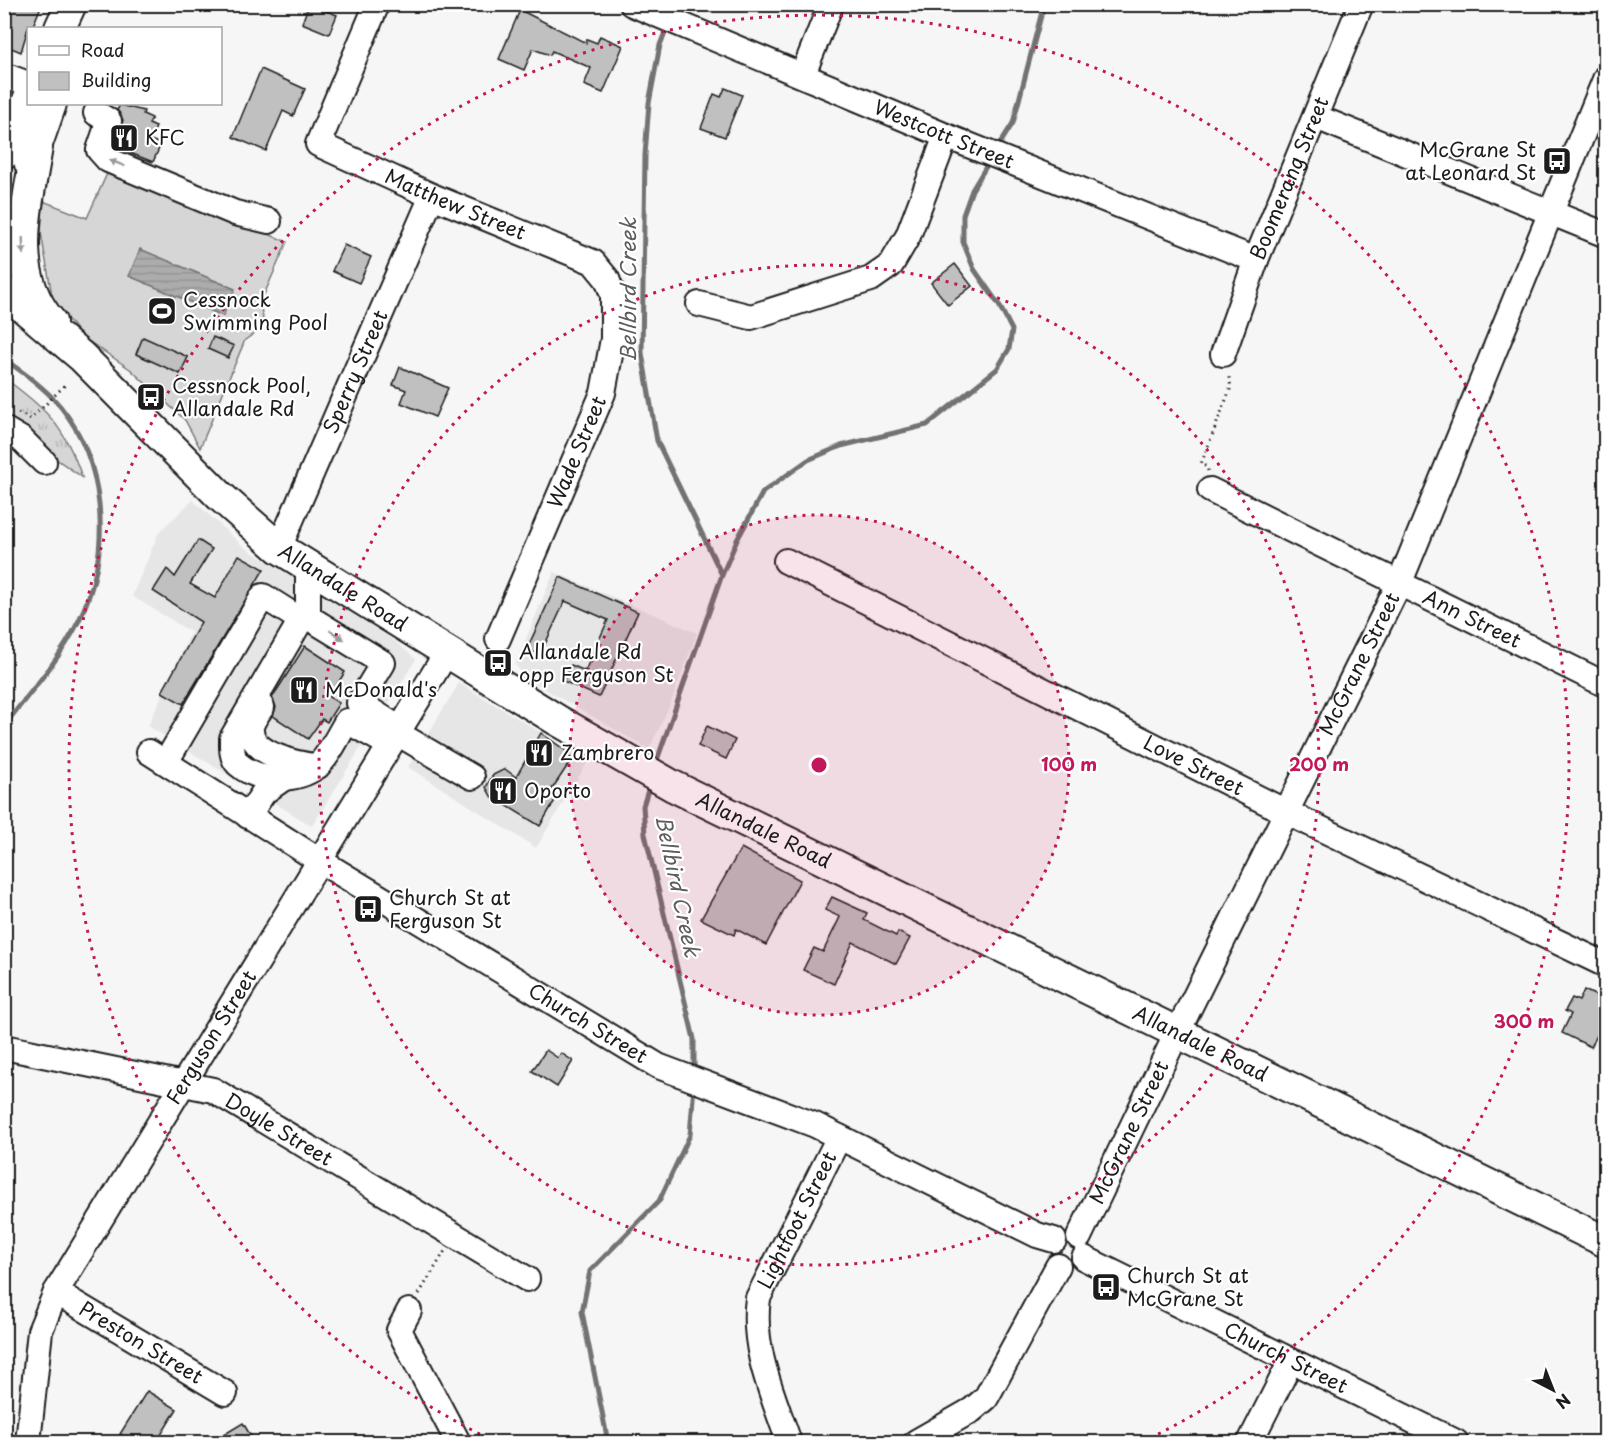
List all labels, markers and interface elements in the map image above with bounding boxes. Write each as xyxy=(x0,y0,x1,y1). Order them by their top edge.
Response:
legend xyxy=(27,27,222,105)
text: Road xyxy=(81,36,125,63)
text: Building xyxy=(81,66,151,93)
street label: Westcott Street xyxy=(869,91,1019,176)
street label: Boomerang Street xyxy=(1242,92,1336,264)
restaurant icon: KFC xyxy=(108,122,140,154)
place label: KFC xyxy=(145,122,185,152)
place label: McGrane St at Leonard St xyxy=(1405,134,1536,187)
bus stop icon: McGrane St at Leonard St xyxy=(1541,145,1573,177)
one-way arrow xyxy=(107,158,125,168)
street label: Matthew Street xyxy=(380,161,531,247)
water label: Bellbird Creek xyxy=(611,217,643,362)
one-way arrow xyxy=(19,237,28,256)
place label: Cessnock Swimming Pool xyxy=(183,284,328,337)
sports icon: Cessnock Swimming Pool xyxy=(146,295,178,327)
street label: Sperry Street xyxy=(315,305,395,438)
place label: Cessnock Pool, Allandale Rd xyxy=(172,370,311,423)
bus stop icon: Cessnock Pool, Allandale Rd xyxy=(135,381,167,413)
street label: Wade Street xyxy=(539,391,613,512)
street label: Allandale Road xyxy=(273,535,414,638)
street label: Ann Street xyxy=(1418,581,1527,655)
street label: McGrane Street xyxy=(1311,587,1407,740)
one-way arrow xyxy=(329,630,345,641)
place label: Allandale Rd opp Ferguson St xyxy=(519,636,673,689)
bus stop icon: Allandale Rd opp Ferguson St xyxy=(482,647,514,679)
restaurant icon: McDonald's xyxy=(288,674,320,706)
place label: McDonald's xyxy=(325,674,437,704)
street label: Love Street xyxy=(1139,727,1249,803)
restaurant icon: Zambrero xyxy=(523,737,555,769)
place label: Zambrero xyxy=(560,737,654,767)
text: 100 m xyxy=(1041,750,1097,777)
text: 200 m xyxy=(1289,750,1349,777)
centre of rings xyxy=(809,755,829,775)
restaurant icon: Oporto xyxy=(487,775,519,807)
place label: Oporto xyxy=(524,775,591,805)
street label: Allandale Road xyxy=(692,784,837,875)
water label: Bellbird Creek xyxy=(648,812,710,961)
place label: Church St at Ferguson St xyxy=(389,882,511,935)
bus stop icon: Church St at Ferguson St xyxy=(352,893,384,925)
street label: Ferguson Street xyxy=(158,964,263,1110)
street label: Church Street xyxy=(523,975,654,1070)
street label: Allandale Road xyxy=(1128,997,1273,1089)
text: 300 m xyxy=(1494,1007,1554,1034)
street label: McGrane Street xyxy=(1081,1055,1176,1209)
street label: Doyle Street xyxy=(219,1085,339,1173)
street label: Lightfoot Street xyxy=(749,1146,843,1294)
place label: Church St at McGrane St xyxy=(1127,1260,1249,1313)
bus stop icon: Church St at McGrane St xyxy=(1090,1271,1122,1303)
street label: Preston Street xyxy=(74,1293,209,1391)
street label: Church Street xyxy=(1219,1314,1353,1400)
north arrow xyxy=(1523,1360,1583,1420)
text: N xyxy=(1551,1389,1576,1415)

